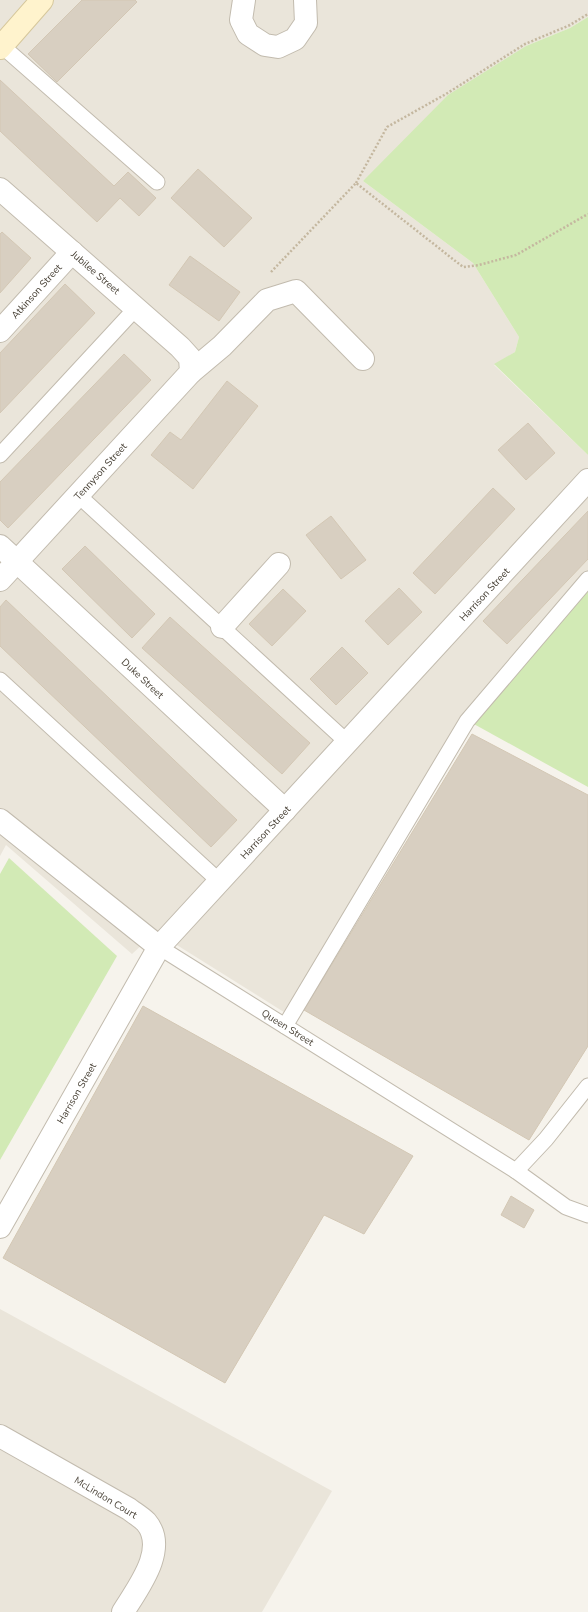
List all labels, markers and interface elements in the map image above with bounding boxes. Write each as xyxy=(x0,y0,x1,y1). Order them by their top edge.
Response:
street label: Jubilee Street xyxy=(67,247,123,298)
street label: Atkinson Street xyxy=(8,261,66,322)
street label: Tennyson Street xyxy=(71,440,131,503)
street label: Harrison Street xyxy=(456,565,513,624)
street label: Duke Street xyxy=(118,656,167,702)
street label: Harrison Street xyxy=(237,803,294,862)
street label: Queen Street xyxy=(259,1006,317,1050)
street label: Harrison Street xyxy=(54,1060,100,1127)
street label: McLindon Court xyxy=(71,1474,140,1522)

